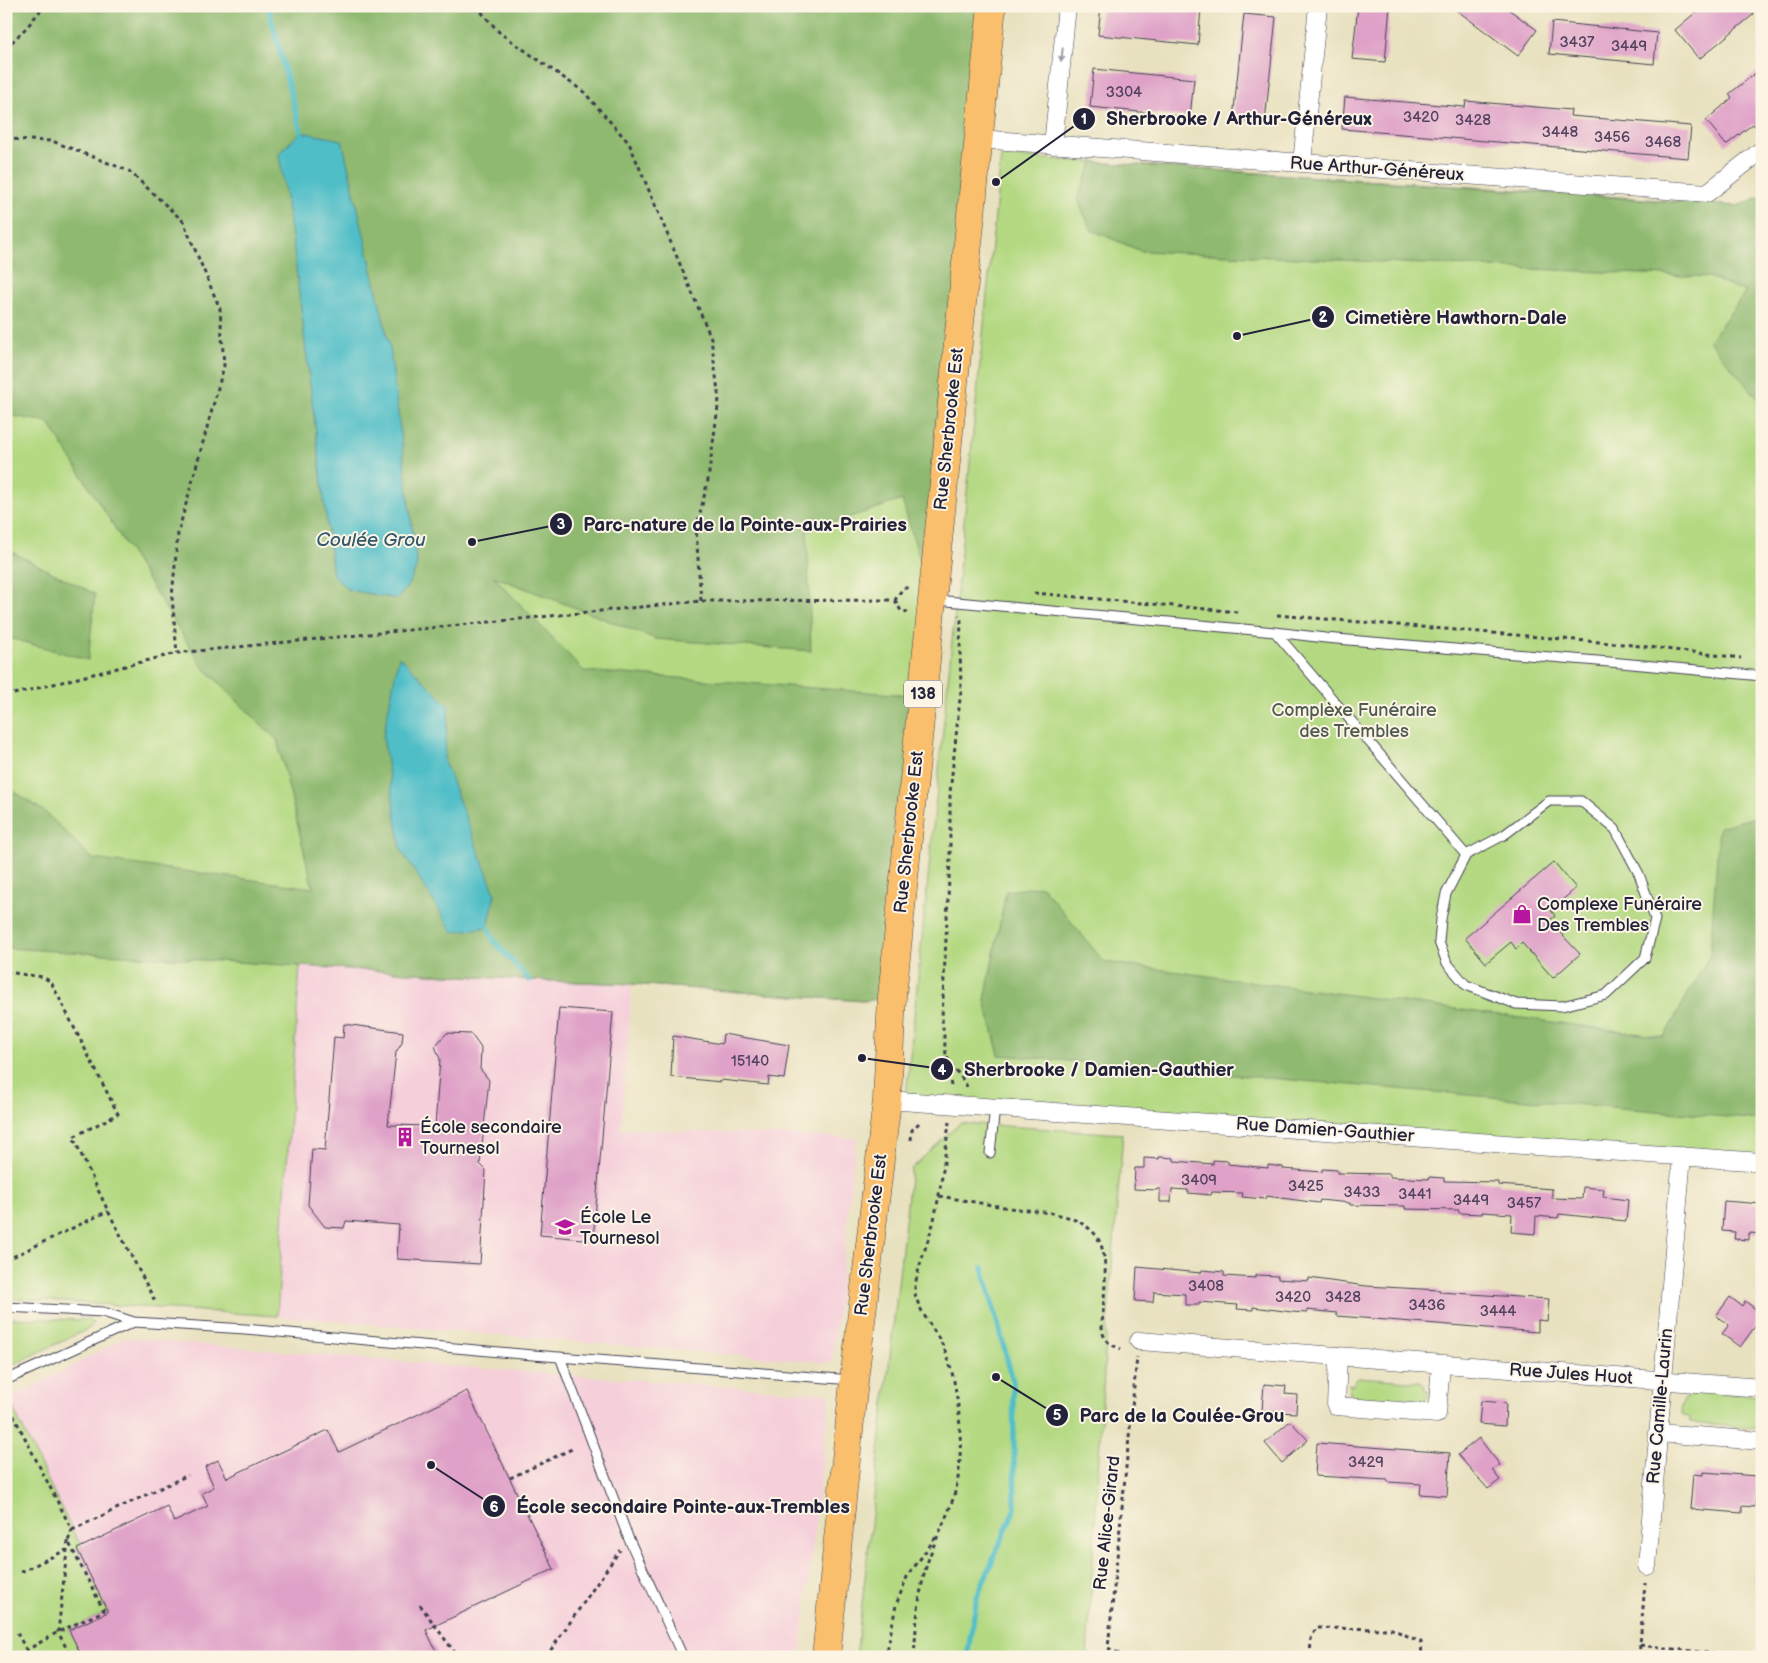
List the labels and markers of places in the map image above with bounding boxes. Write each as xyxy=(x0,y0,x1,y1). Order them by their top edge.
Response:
callout: Sherbrooke / Arthur-Généreux xyxy=(1071,102,1381,136)
callout: Cimetière Hawthorn-Dale xyxy=(1310,300,1577,334)
callout: Parc-nature de la Pointe-aux-Prairies xyxy=(548,507,917,541)
place label: Complexe Funéraire Des Trembles xyxy=(1537,894,1702,936)
shop icon: Complexe Funéraire Des Trembles xyxy=(1511,903,1533,925)
callout: Sherbrooke / Damien-Gauthier xyxy=(929,1052,1244,1086)
place label: École secondaire Tournesol xyxy=(420,1115,562,1159)
building icon: École secondaire Tournesol xyxy=(394,1126,416,1148)
place label: École Le Tournesol xyxy=(580,1205,659,1249)
school or university icon: École Le Tournesol xyxy=(554,1216,576,1238)
callout: Parc de la Coulée-Grou xyxy=(1044,1398,1294,1432)
callout: École secondaire Pointe-aux-Trembles xyxy=(481,1489,860,1523)

